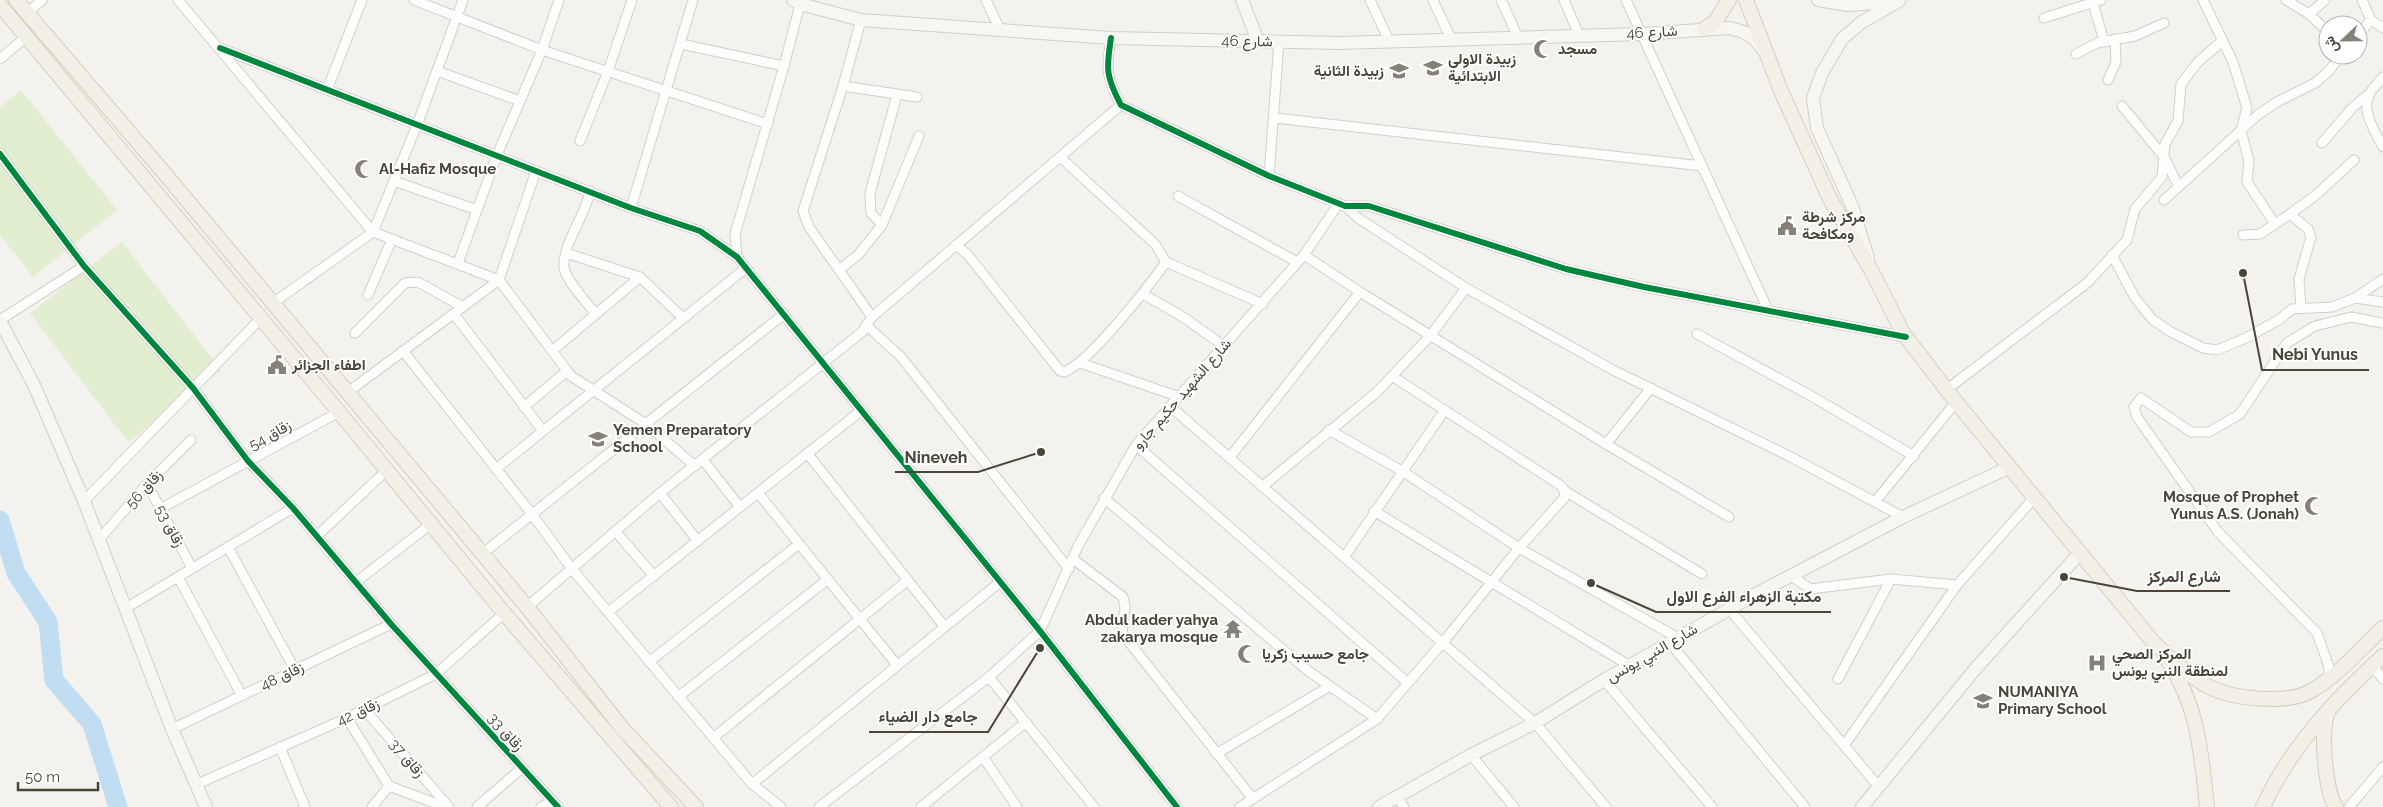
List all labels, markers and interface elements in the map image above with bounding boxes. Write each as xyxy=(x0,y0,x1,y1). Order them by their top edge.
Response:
north arrow xyxy=(2318,15,2368,65)
street label: شارع 46 xyxy=(1626,22,1678,44)
street label: شارع 46 xyxy=(1221,32,1273,52)
text: ش xyxy=(2320,34,2342,56)
mosque icon: مسجد xyxy=(1532,38,1554,60)
place label: مسجد xyxy=(1558,40,1597,58)
place label: زبيدة الاولى الابتدائية xyxy=(1448,50,1516,85)
school or university icon: زبيدة الاولى الابتدائية xyxy=(1422,57,1444,79)
school or university icon: زبيدة الثانية xyxy=(1388,60,1410,82)
place label: زبيدة الثانية xyxy=(1314,62,1384,80)
mosque icon: Al-Hafiz Mosque xyxy=(353,158,375,180)
place label: Al-Hafiz Mosque xyxy=(379,160,496,178)
place label: مركز شرطة ومكافحة xyxy=(1802,208,1866,243)
public building icon: مركز شرطة ومكافحة xyxy=(1776,215,1798,237)
street label: شارع الشهيد حكيم جارو xyxy=(1129,335,1237,455)
callout: Nebi Yunus xyxy=(2262,339,2369,370)
text: Nebi Yunus xyxy=(2272,345,2358,364)
public building icon: اطفاء الجزائر xyxy=(266,354,288,376)
place label: اطفاء الجزائر xyxy=(291,356,366,374)
street label: زقاق 54 xyxy=(246,416,294,454)
place label: Yemen Preparatory School xyxy=(613,421,752,456)
school or university icon: Yemen Preparatory School xyxy=(587,428,609,450)
callout: Nineveh xyxy=(895,441,978,472)
text: Nineveh xyxy=(904,448,968,467)
street label: زقاق 56 xyxy=(122,466,166,512)
place label: Mosque of Prophet Yunus A.S. (Jonah) xyxy=(2163,488,2299,523)
mosque icon: Mosque of Prophet Yunus A.S. (Jonah) xyxy=(2303,495,2325,517)
street label: زقاق 53 xyxy=(151,502,189,550)
callout: شارع المركز xyxy=(2137,560,2230,591)
text: شارع المركز xyxy=(2146,567,2221,587)
callout: مكتبة الزهراء الفرع الاول xyxy=(1656,581,1831,612)
text: مكتبة الزهراء الفرع الاول xyxy=(1667,587,1822,607)
place label: Abdul kader yahya zakarya mosque xyxy=(1085,611,1218,646)
temple icon: Abdul kader yahya zakarya mosque xyxy=(1222,618,1244,640)
street label: شارع النبي يونس xyxy=(1603,620,1703,690)
mosque icon: جامع حسيب زكريا xyxy=(1236,643,1258,665)
place label: جامع حسيب زكريا xyxy=(1262,645,1369,664)
place label: المركز الصحي لمنطقة النبي يونس xyxy=(2112,645,2228,684)
hospital icon: المركز الصحي لمنطقة النبي يونس xyxy=(2086,652,2108,674)
street label: زقاق 48 xyxy=(257,658,307,694)
place label: NUMANIYA Primary School xyxy=(1998,683,2107,718)
school or university icon: NUMANIYA Primary School xyxy=(1972,690,1994,712)
street label: زقاق 42 xyxy=(334,694,382,730)
callout: جامع دار الضياء xyxy=(869,701,988,732)
text: جامع دار الضياء xyxy=(878,707,978,728)
street label: زقاق 33 xyxy=(484,709,528,755)
street label: زقاق 37 xyxy=(385,735,429,781)
scale bar xyxy=(18,760,98,792)
text: 50 m xyxy=(25,768,60,786)

